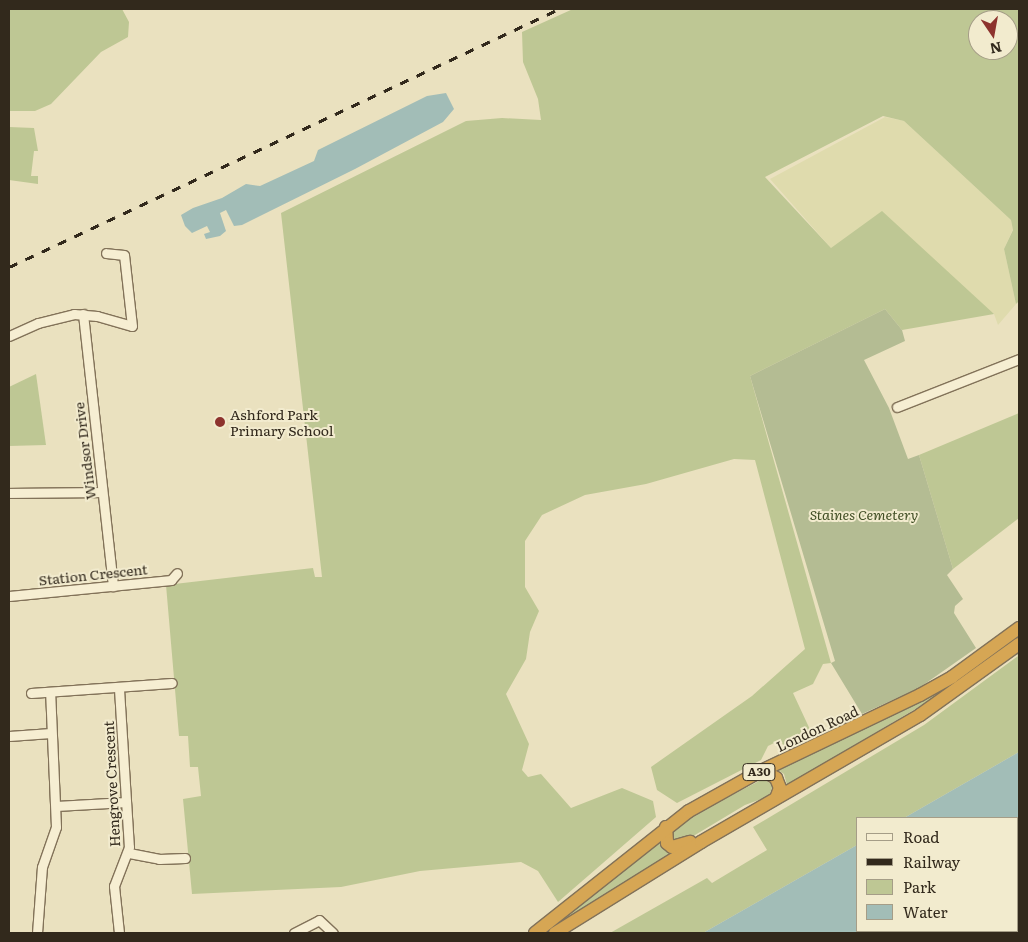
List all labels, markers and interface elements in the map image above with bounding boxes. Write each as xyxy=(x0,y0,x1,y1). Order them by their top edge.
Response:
north arrow xyxy=(968,10,1018,60)
text: N xyxy=(988,38,1004,60)
street label: Windsor Drive xyxy=(70,401,98,501)
place label: Ashford Park Primary School xyxy=(230,406,334,438)
marker: Ashford Park Primary School xyxy=(214,416,226,428)
park label: Staines Cemetery xyxy=(810,506,918,522)
street label: Station Crescent xyxy=(38,560,148,588)
street label: London Road xyxy=(773,702,861,754)
street label: Hengrove Crescent xyxy=(99,720,123,848)
road number: A30 xyxy=(742,762,776,782)
legend xyxy=(856,817,1018,932)
text: Road xyxy=(903,825,939,848)
text: Railway xyxy=(903,850,960,873)
text: Park xyxy=(903,875,936,898)
text: Water xyxy=(903,900,948,923)

